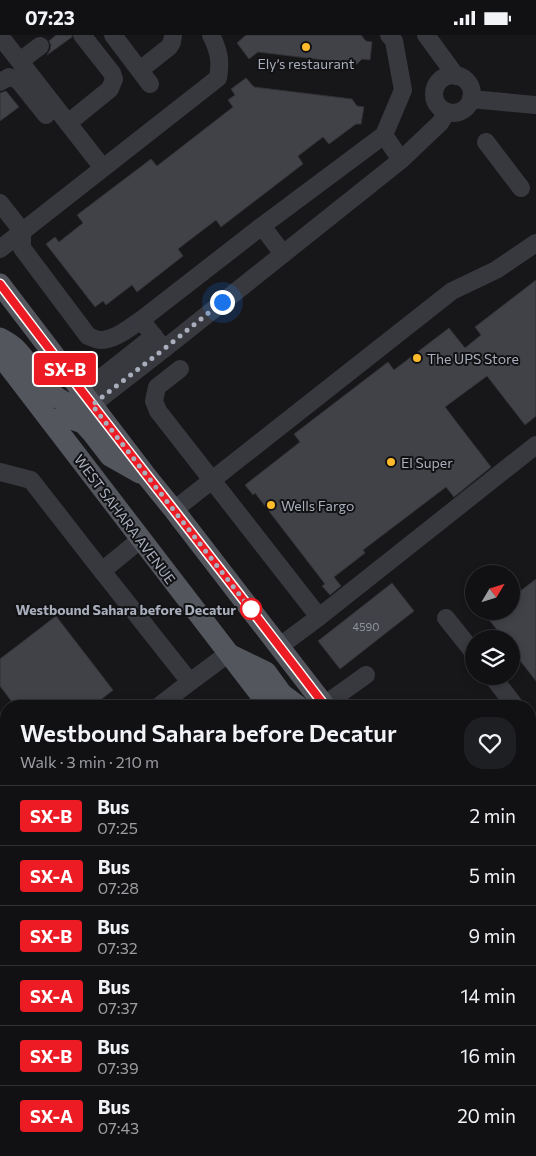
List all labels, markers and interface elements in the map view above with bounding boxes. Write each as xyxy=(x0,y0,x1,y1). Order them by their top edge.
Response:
text: 07:23 xyxy=(25,6,75,29)
marker: Ely’s restaurant xyxy=(300,41,312,53)
place label: Ely’s restaurant xyxy=(258,55,355,72)
your location xyxy=(210,290,235,315)
place label: The UPS Store xyxy=(427,350,519,367)
marker: The UPS Store xyxy=(411,352,423,364)
line badge: SX-B xyxy=(30,353,100,385)
text: SX-B xyxy=(44,358,86,380)
street label: WEST SAHARA AVENUE xyxy=(71,451,179,587)
place label: El Super xyxy=(401,454,453,471)
marker: El Super xyxy=(385,456,397,468)
place label: Wells Fargo xyxy=(281,497,354,514)
marker: Wells Fargo xyxy=(265,499,277,511)
north arrow xyxy=(465,565,520,620)
map controls xyxy=(465,565,520,685)
marker: Westbound Sahara before Decatur xyxy=(240,598,262,620)
place label: Westbound Sahara before Decatur xyxy=(15,601,236,618)
house number: 4590 xyxy=(353,620,379,633)
button: layers xyxy=(465,630,520,685)
button: heart xyxy=(464,717,516,769)
text: Westbound Sahara before Decatur xyxy=(20,718,397,747)
text: Walk · 3 min · 210 m xyxy=(20,752,159,771)
text: Bus xyxy=(97,795,129,818)
text: 2 min xyxy=(469,804,516,827)
text: SX-B xyxy=(30,805,72,827)
text: 07:25 xyxy=(97,818,138,837)
text: Bus xyxy=(98,855,130,878)
text: 5 min xyxy=(469,864,516,887)
text: SX-A xyxy=(30,865,73,887)
text: 07:28 xyxy=(98,878,139,897)
text: Bus xyxy=(97,915,129,938)
text: 9 min xyxy=(468,924,516,947)
text: SX-B xyxy=(30,925,72,947)
text: 07:32 xyxy=(97,938,138,957)
text: Bus xyxy=(98,975,130,998)
text: 14 min xyxy=(460,984,516,1007)
text: SX-A xyxy=(30,985,73,1007)
text: 07:37 xyxy=(98,998,138,1017)
text: Bus xyxy=(97,1035,129,1058)
text: 16 min xyxy=(460,1044,516,1067)
text: SX-B xyxy=(30,1045,72,1067)
text: 07:39 xyxy=(97,1058,139,1077)
text: Bus xyxy=(98,1095,130,1118)
text: 20 min xyxy=(457,1104,516,1127)
text: SX-A xyxy=(30,1105,73,1127)
text: 07:43 xyxy=(98,1118,139,1137)

